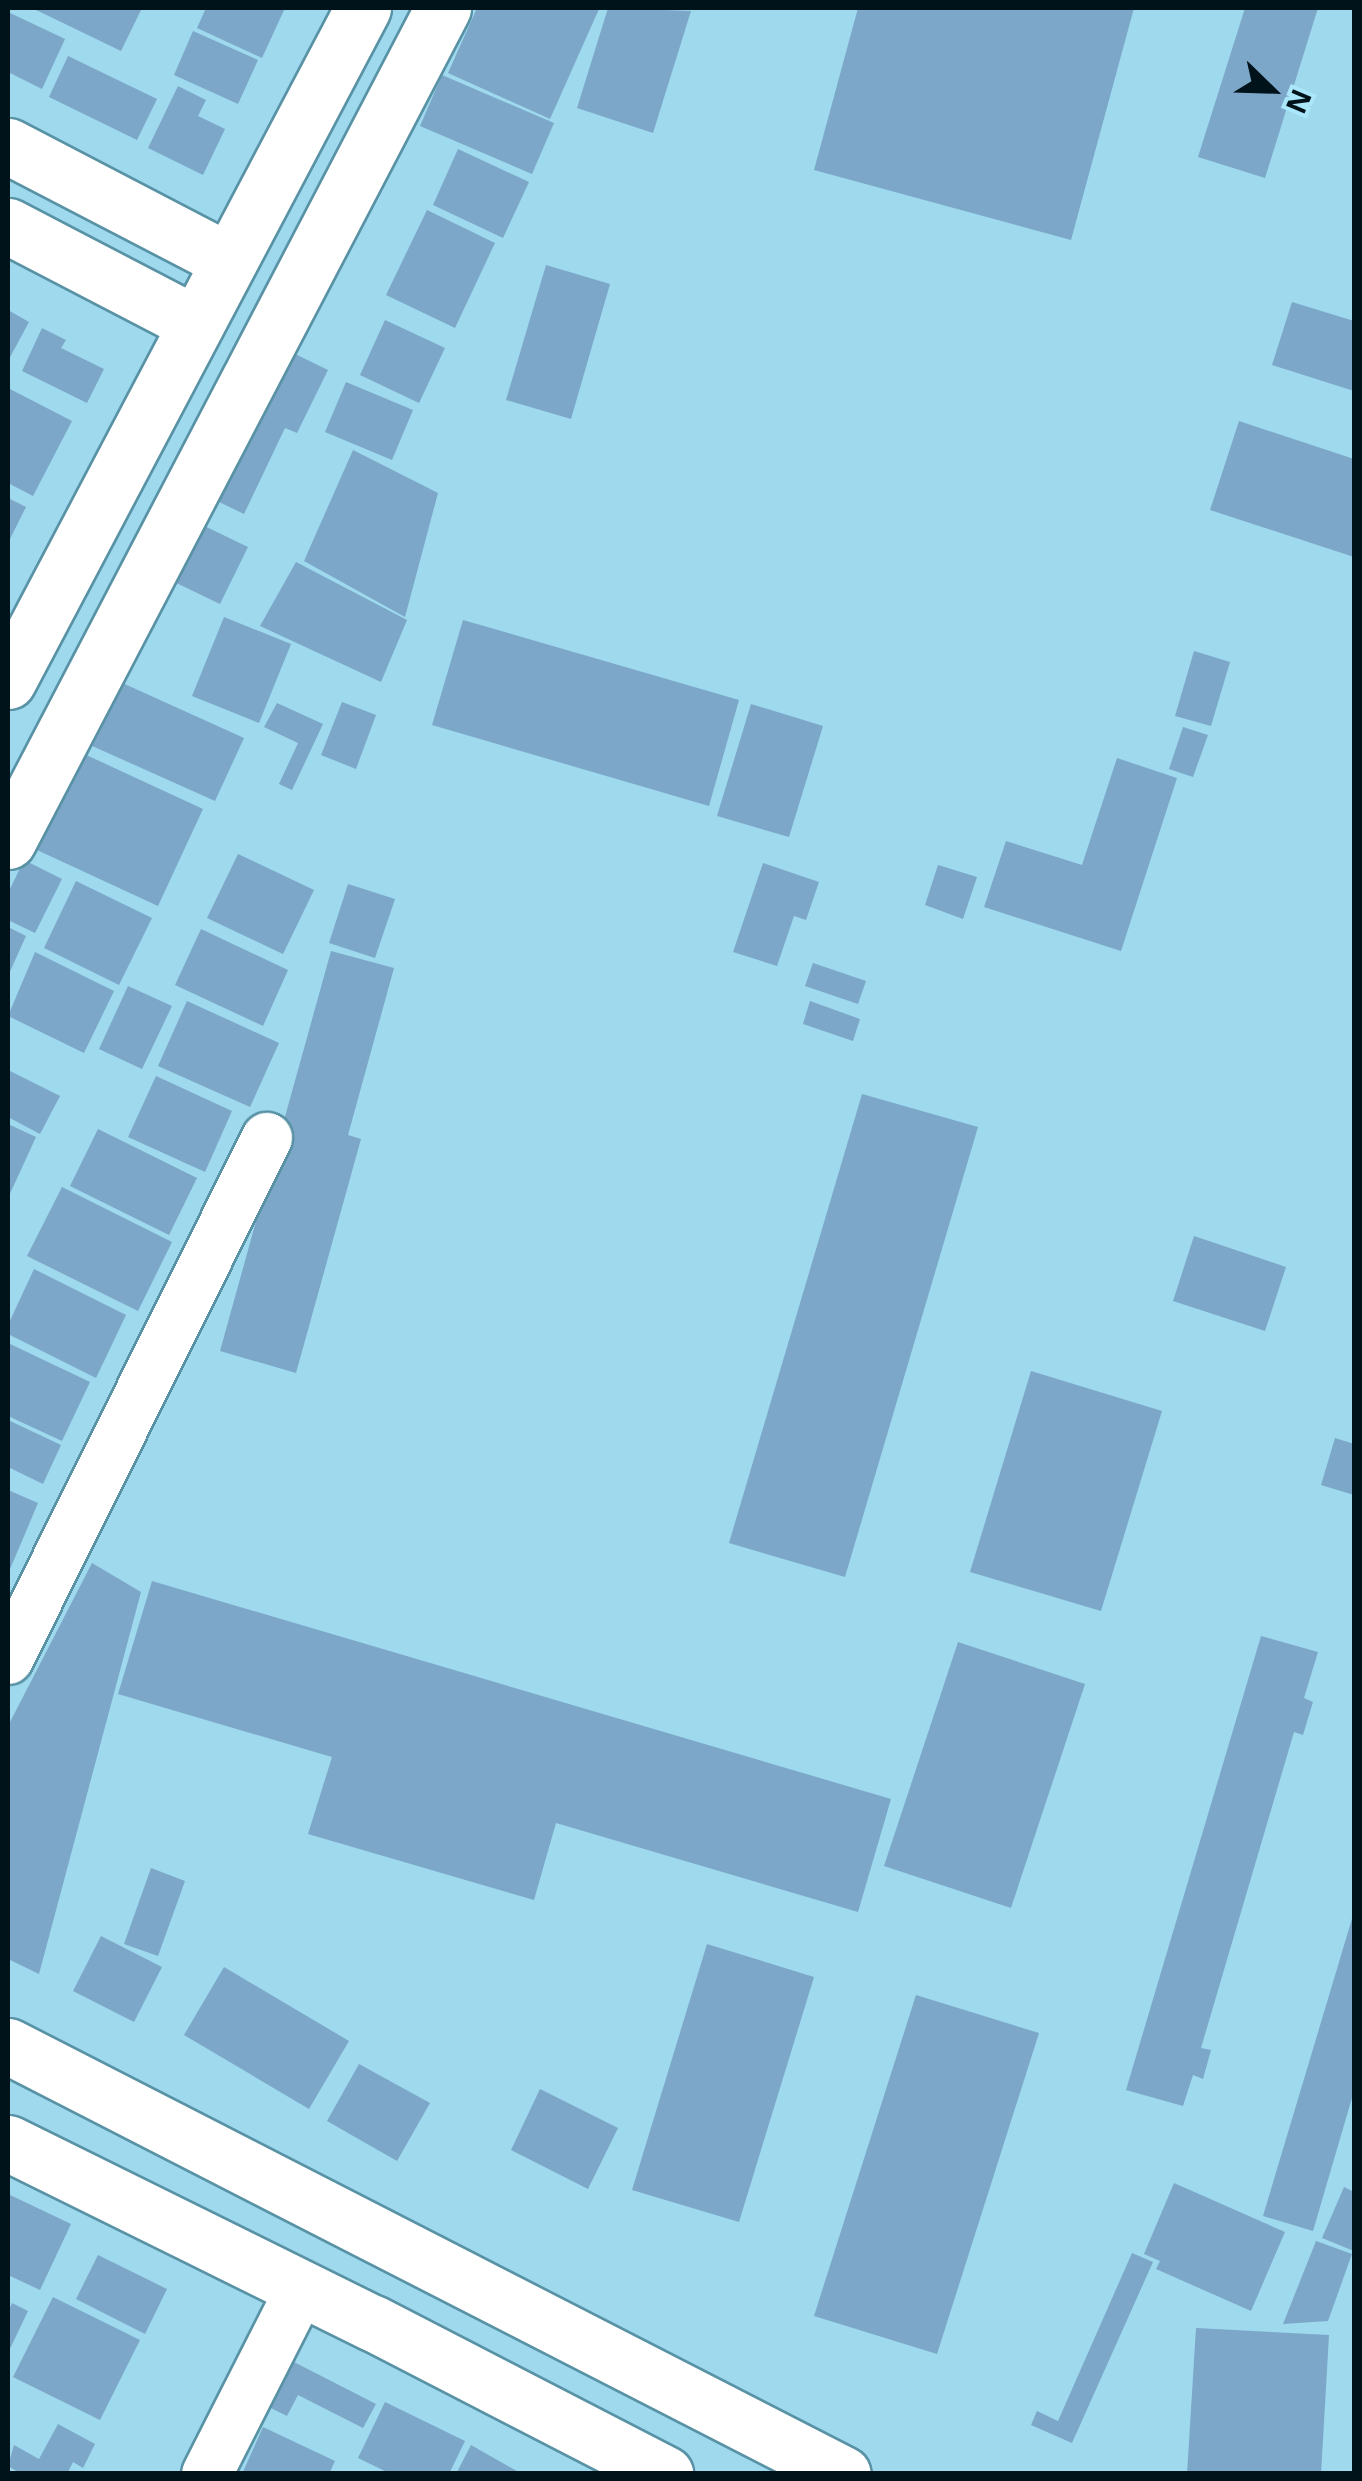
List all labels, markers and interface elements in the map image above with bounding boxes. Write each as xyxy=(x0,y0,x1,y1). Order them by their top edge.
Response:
north arrow xyxy=(1222,40,1322,140)
text: N xyxy=(1278,84,1322,120)

